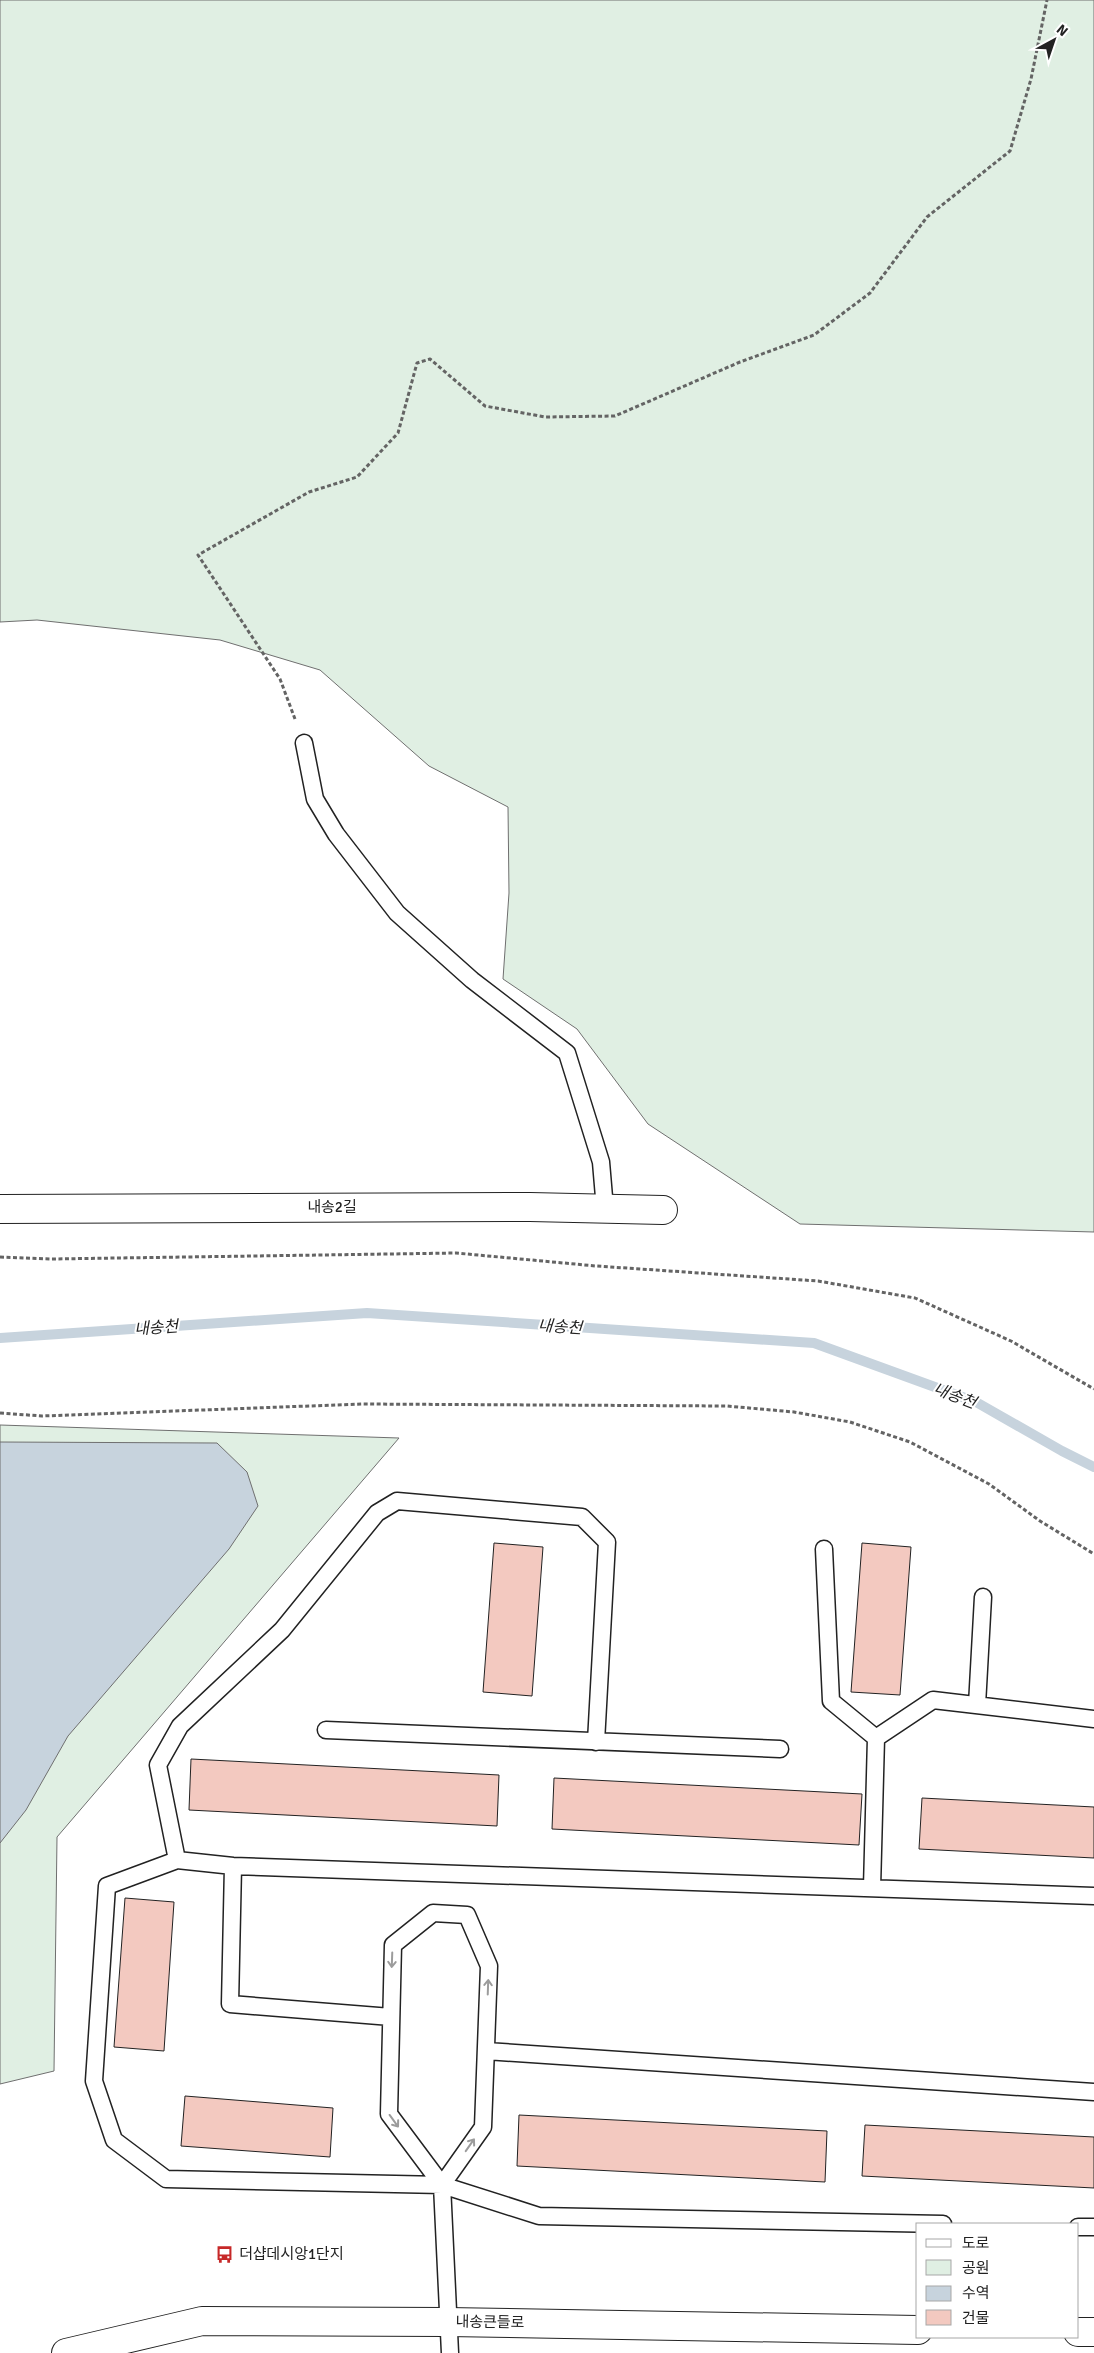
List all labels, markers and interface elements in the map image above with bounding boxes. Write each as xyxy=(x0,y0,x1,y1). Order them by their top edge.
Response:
north arrow xyxy=(1029,15,1079,65)
text: N xyxy=(1053,21,1071,40)
street label: 내송2길 xyxy=(307,1198,357,1216)
water label: 내송천 xyxy=(537,1315,585,1339)
water label: 내송천 xyxy=(133,1316,181,1340)
water label: 내송천 xyxy=(930,1379,981,1414)
one-way arrow xyxy=(388,1952,397,1968)
one-way arrow xyxy=(483,1979,493,1996)
one-way arrow xyxy=(389,2114,399,2128)
one-way arrow xyxy=(465,2139,475,2153)
legend xyxy=(916,2223,1079,2338)
text: 도로 xyxy=(962,2234,990,2252)
bus stop icon: 더샵데시앙1단지 xyxy=(215,2244,235,2264)
place label: 더샵데시앙1단지 xyxy=(239,2245,344,2263)
text: 공원 xyxy=(962,2259,990,2277)
text: 수역 xyxy=(962,2284,990,2302)
text: 건물 xyxy=(962,2309,990,2327)
street label: 내송큰들로 xyxy=(455,2312,525,2332)

